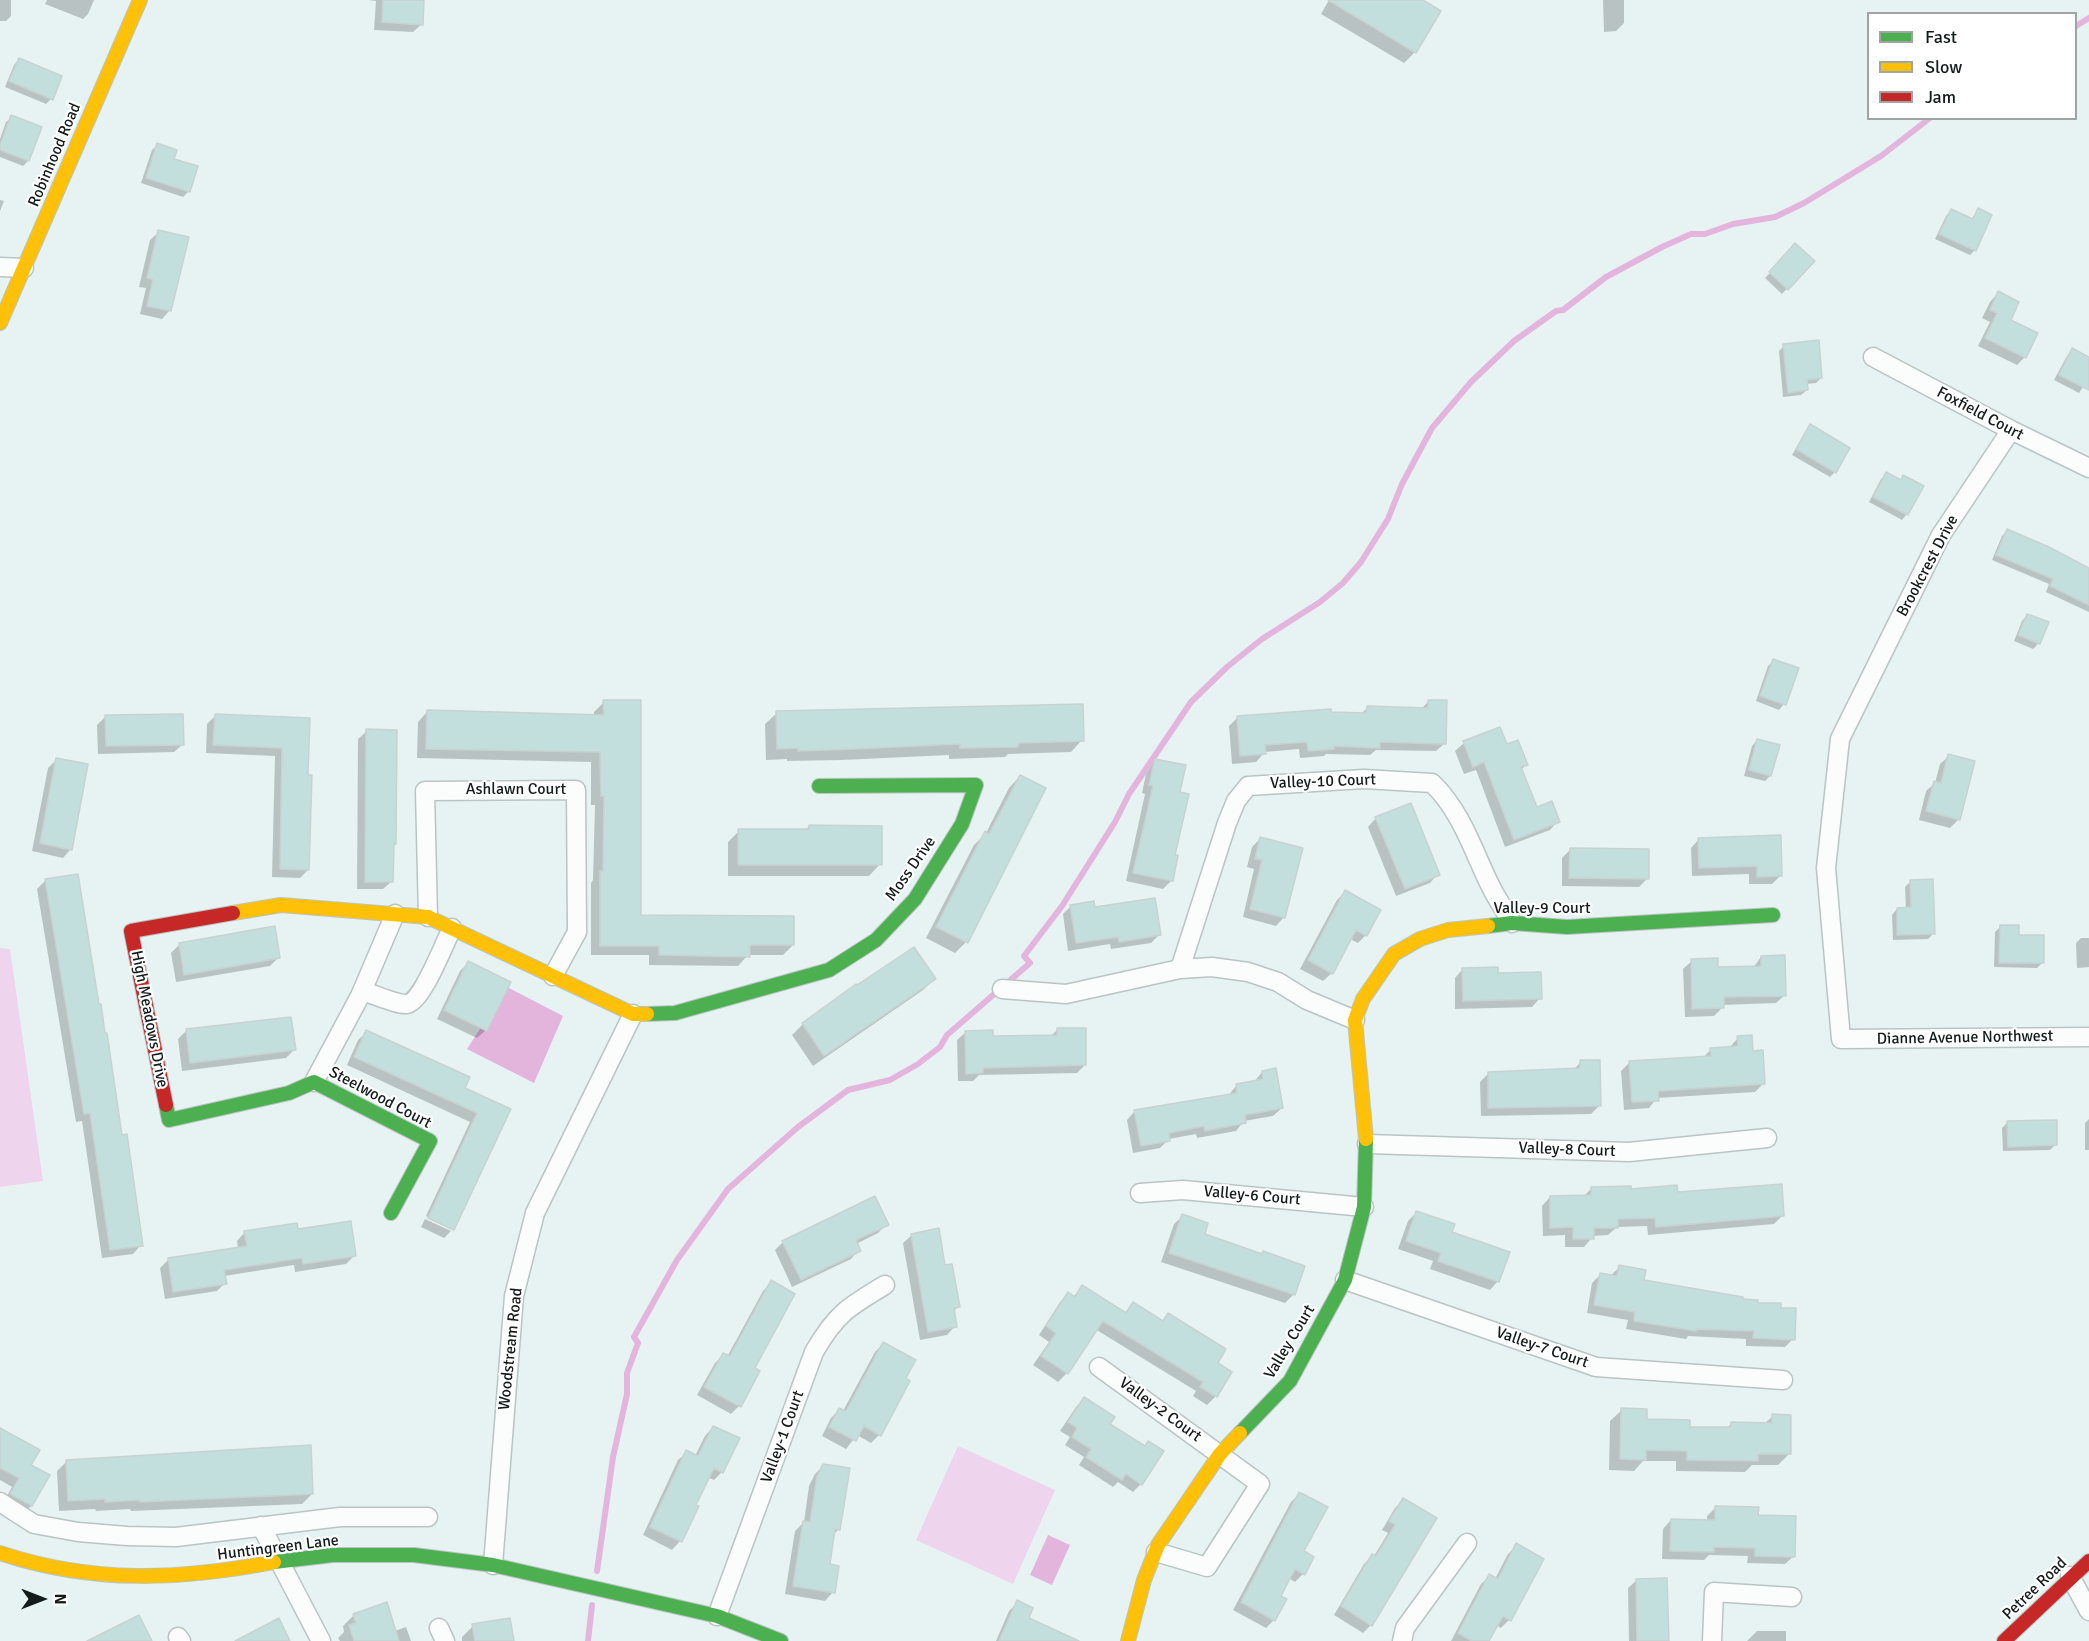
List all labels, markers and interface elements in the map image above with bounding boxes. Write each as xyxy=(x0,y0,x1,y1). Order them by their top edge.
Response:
legend xyxy=(1867,12,2077,120)
text: Fast xyxy=(1925,26,1957,48)
text: Slow xyxy=(1925,56,1962,78)
text: Jam xyxy=(1925,86,1956,108)
street label: Robinhood Road xyxy=(25,100,85,210)
street label: Foxfield Court xyxy=(1933,383,2027,445)
street label: Brookcrest Drive xyxy=(1893,512,1963,620)
street label: Valley-10 Court xyxy=(1270,771,1376,793)
street label: Ashlawn Court xyxy=(466,780,566,800)
street label: Moss Drive xyxy=(882,833,940,905)
street label: Valley-9 Court xyxy=(1493,899,1591,919)
street label: High Meadows Drive xyxy=(126,949,172,1089)
street label: Dianne Avenue Northwest xyxy=(1876,1027,2054,1049)
street label: Steelwood Court xyxy=(325,1063,435,1133)
street label: Valley-8 Court xyxy=(1518,1139,1616,1161)
street label: Valley-6 Court xyxy=(1203,1182,1301,1210)
street label: Woodstream Road xyxy=(495,1287,527,1411)
street label: Valley Court xyxy=(1260,1301,1320,1383)
street label: Valley-7 Court xyxy=(1493,1323,1591,1373)
street label: Valley-2 Court xyxy=(1115,1374,1205,1446)
street label: Valley-1 Court xyxy=(757,1388,809,1486)
street label: Huntingreen Lane xyxy=(216,1531,340,1565)
street label: Petree Road xyxy=(1999,1554,2071,1624)
north arrow xyxy=(12,1569,72,1629)
text: N xyxy=(50,1593,70,1605)

